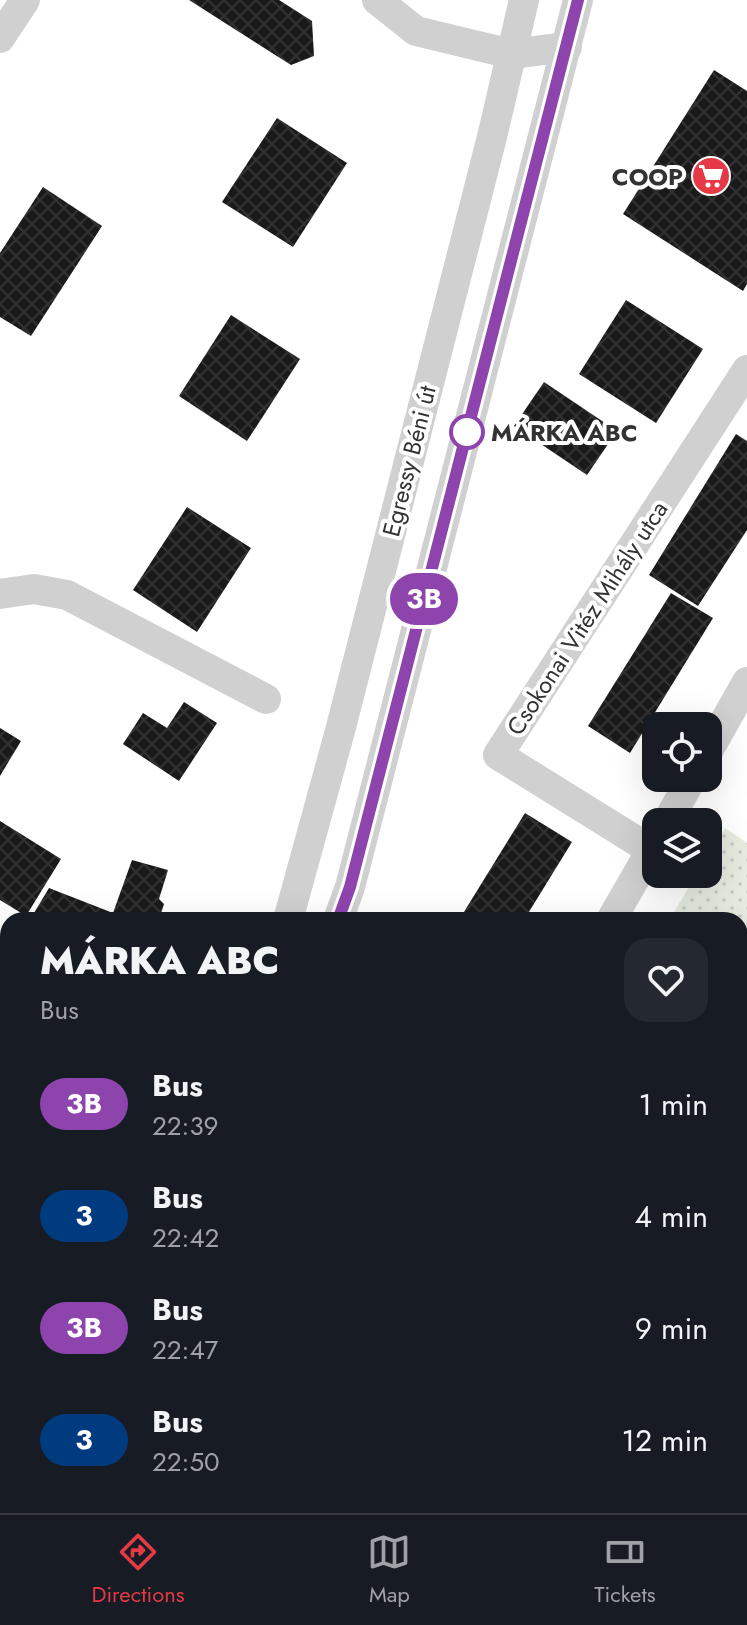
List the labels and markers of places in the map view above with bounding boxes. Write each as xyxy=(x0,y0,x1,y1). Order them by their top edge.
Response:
supermarket icon: COOP xyxy=(690,155,732,197)
place label: COOP xyxy=(612,159,683,194)
marker: MÁRKA ABC xyxy=(450,415,484,449)
place label: MÁRKA ABC xyxy=(491,415,638,450)

